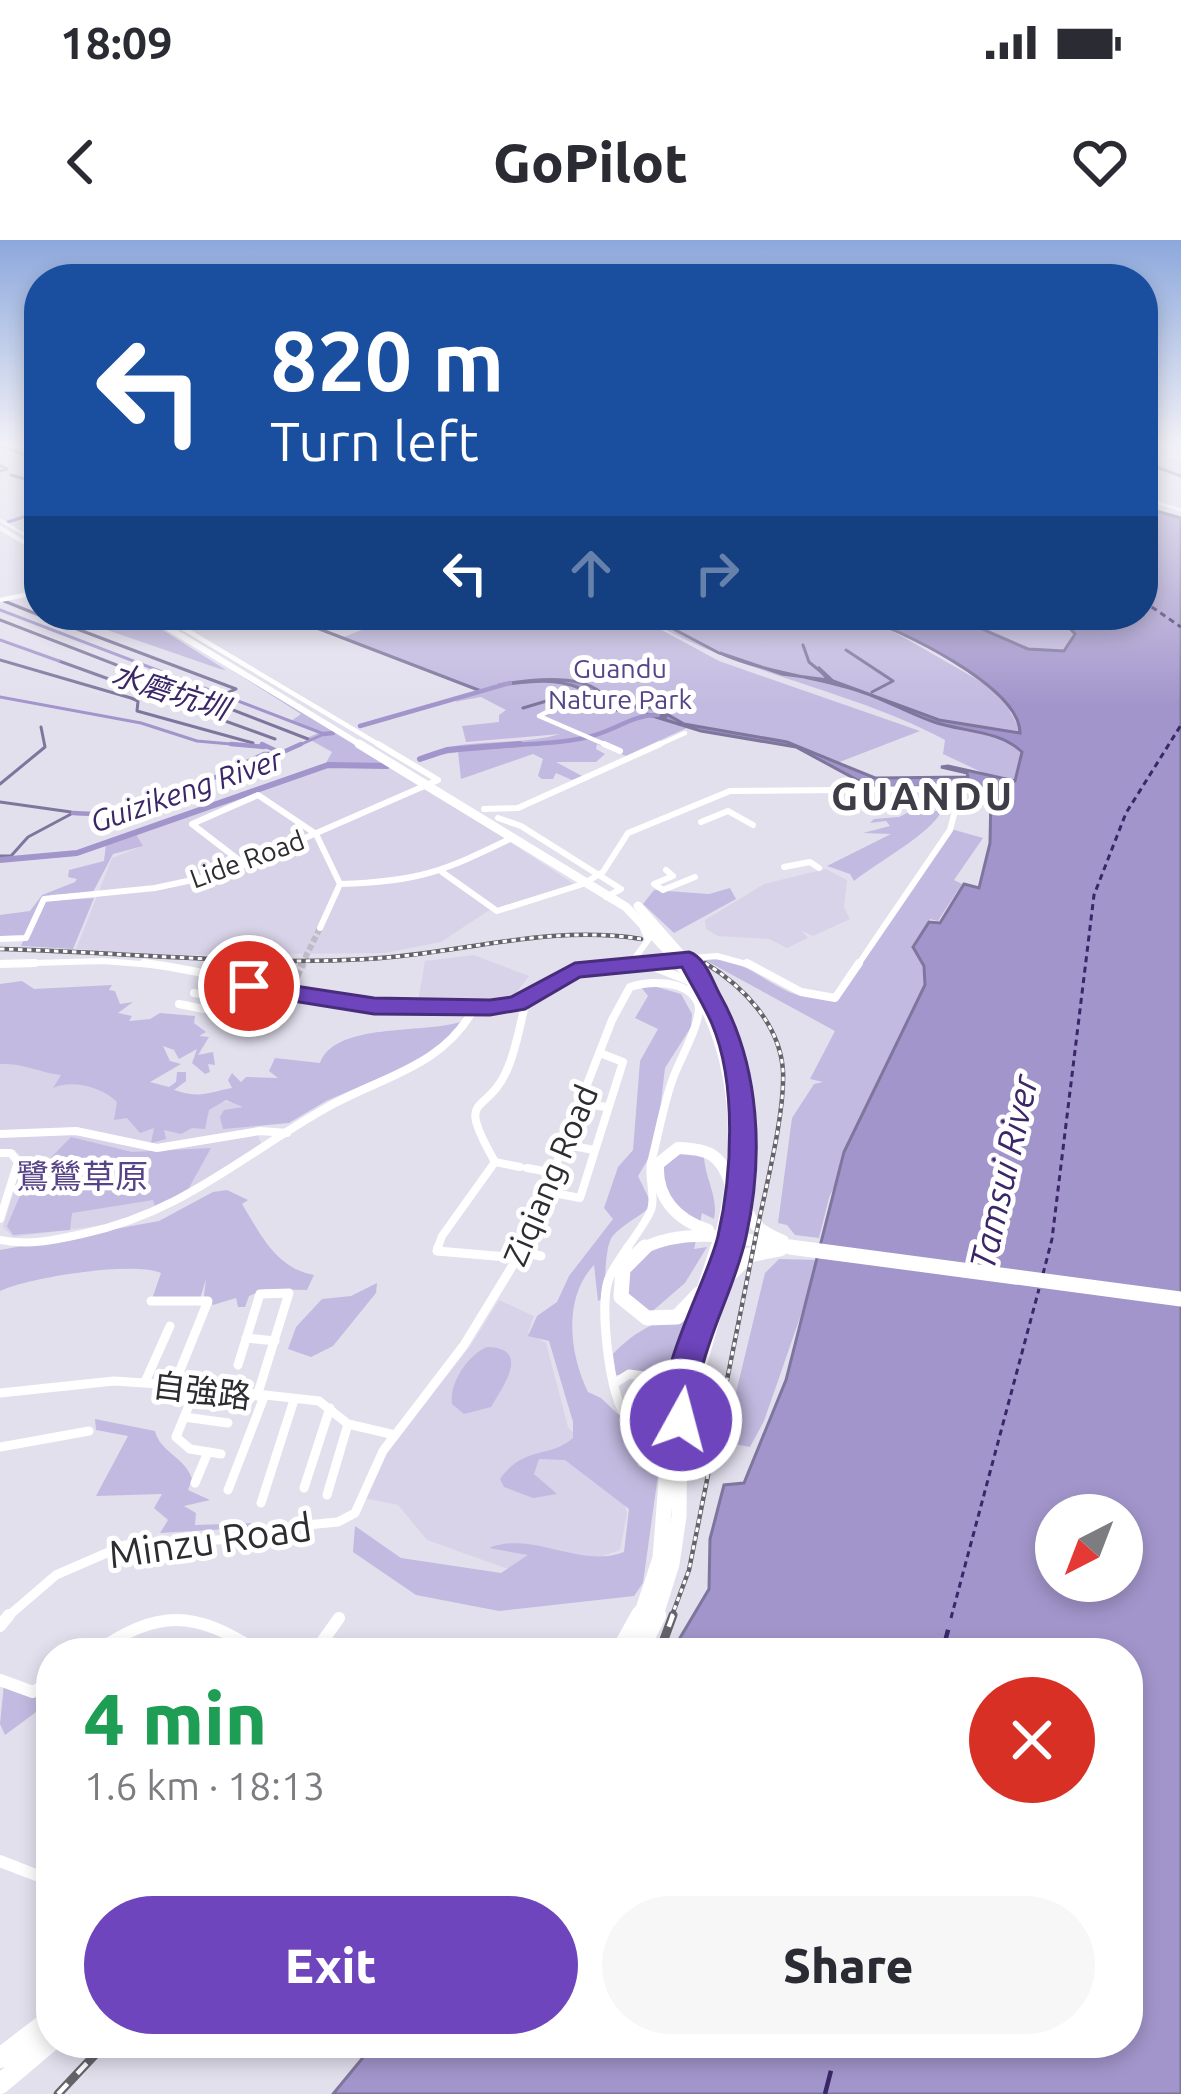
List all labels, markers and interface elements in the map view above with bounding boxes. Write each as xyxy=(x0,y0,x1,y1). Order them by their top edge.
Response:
text: 18:09 xyxy=(60,17,173,68)
icon: back xyxy=(48,129,114,195)
icon: heart xyxy=(1067,129,1133,195)
text: GoPilot xyxy=(493,132,688,192)
icon: left xyxy=(72,312,228,468)
text: 820 m xyxy=(270,313,504,407)
text: Turn left xyxy=(270,411,479,471)
icon: left xyxy=(432,540,498,606)
icon: ahead xyxy=(558,540,624,606)
icon: right xyxy=(684,540,750,606)
park label: Guandu Nature Park xyxy=(548,653,692,714)
water label: 水磨坑圳 xyxy=(108,656,236,727)
water label: Guizikeng River xyxy=(86,741,288,839)
district label: GUANDU xyxy=(831,774,1015,817)
street label: Lide Road xyxy=(186,824,308,894)
pin xyxy=(198,935,300,1037)
icon: arrive xyxy=(216,953,282,1019)
water label: Tamsui River xyxy=(961,1070,1046,1273)
street label: Ziqiang Road xyxy=(495,1079,605,1271)
park label: 鷺鷥草原 xyxy=(16,1157,148,1194)
position arrow xyxy=(618,1357,744,1483)
street label: 自強路 xyxy=(151,1366,253,1414)
north arrow xyxy=(1035,1494,1143,1602)
map controls xyxy=(1035,1494,1143,1602)
street label: Minzu Road xyxy=(106,1504,314,1576)
button: close xyxy=(969,1677,1095,1803)
text: 4 min xyxy=(84,1678,267,1759)
text: 1.6 km · 18:13 xyxy=(84,1764,325,1807)
button: Exit xyxy=(84,1896,578,2034)
button: Share xyxy=(602,1896,1095,2034)

